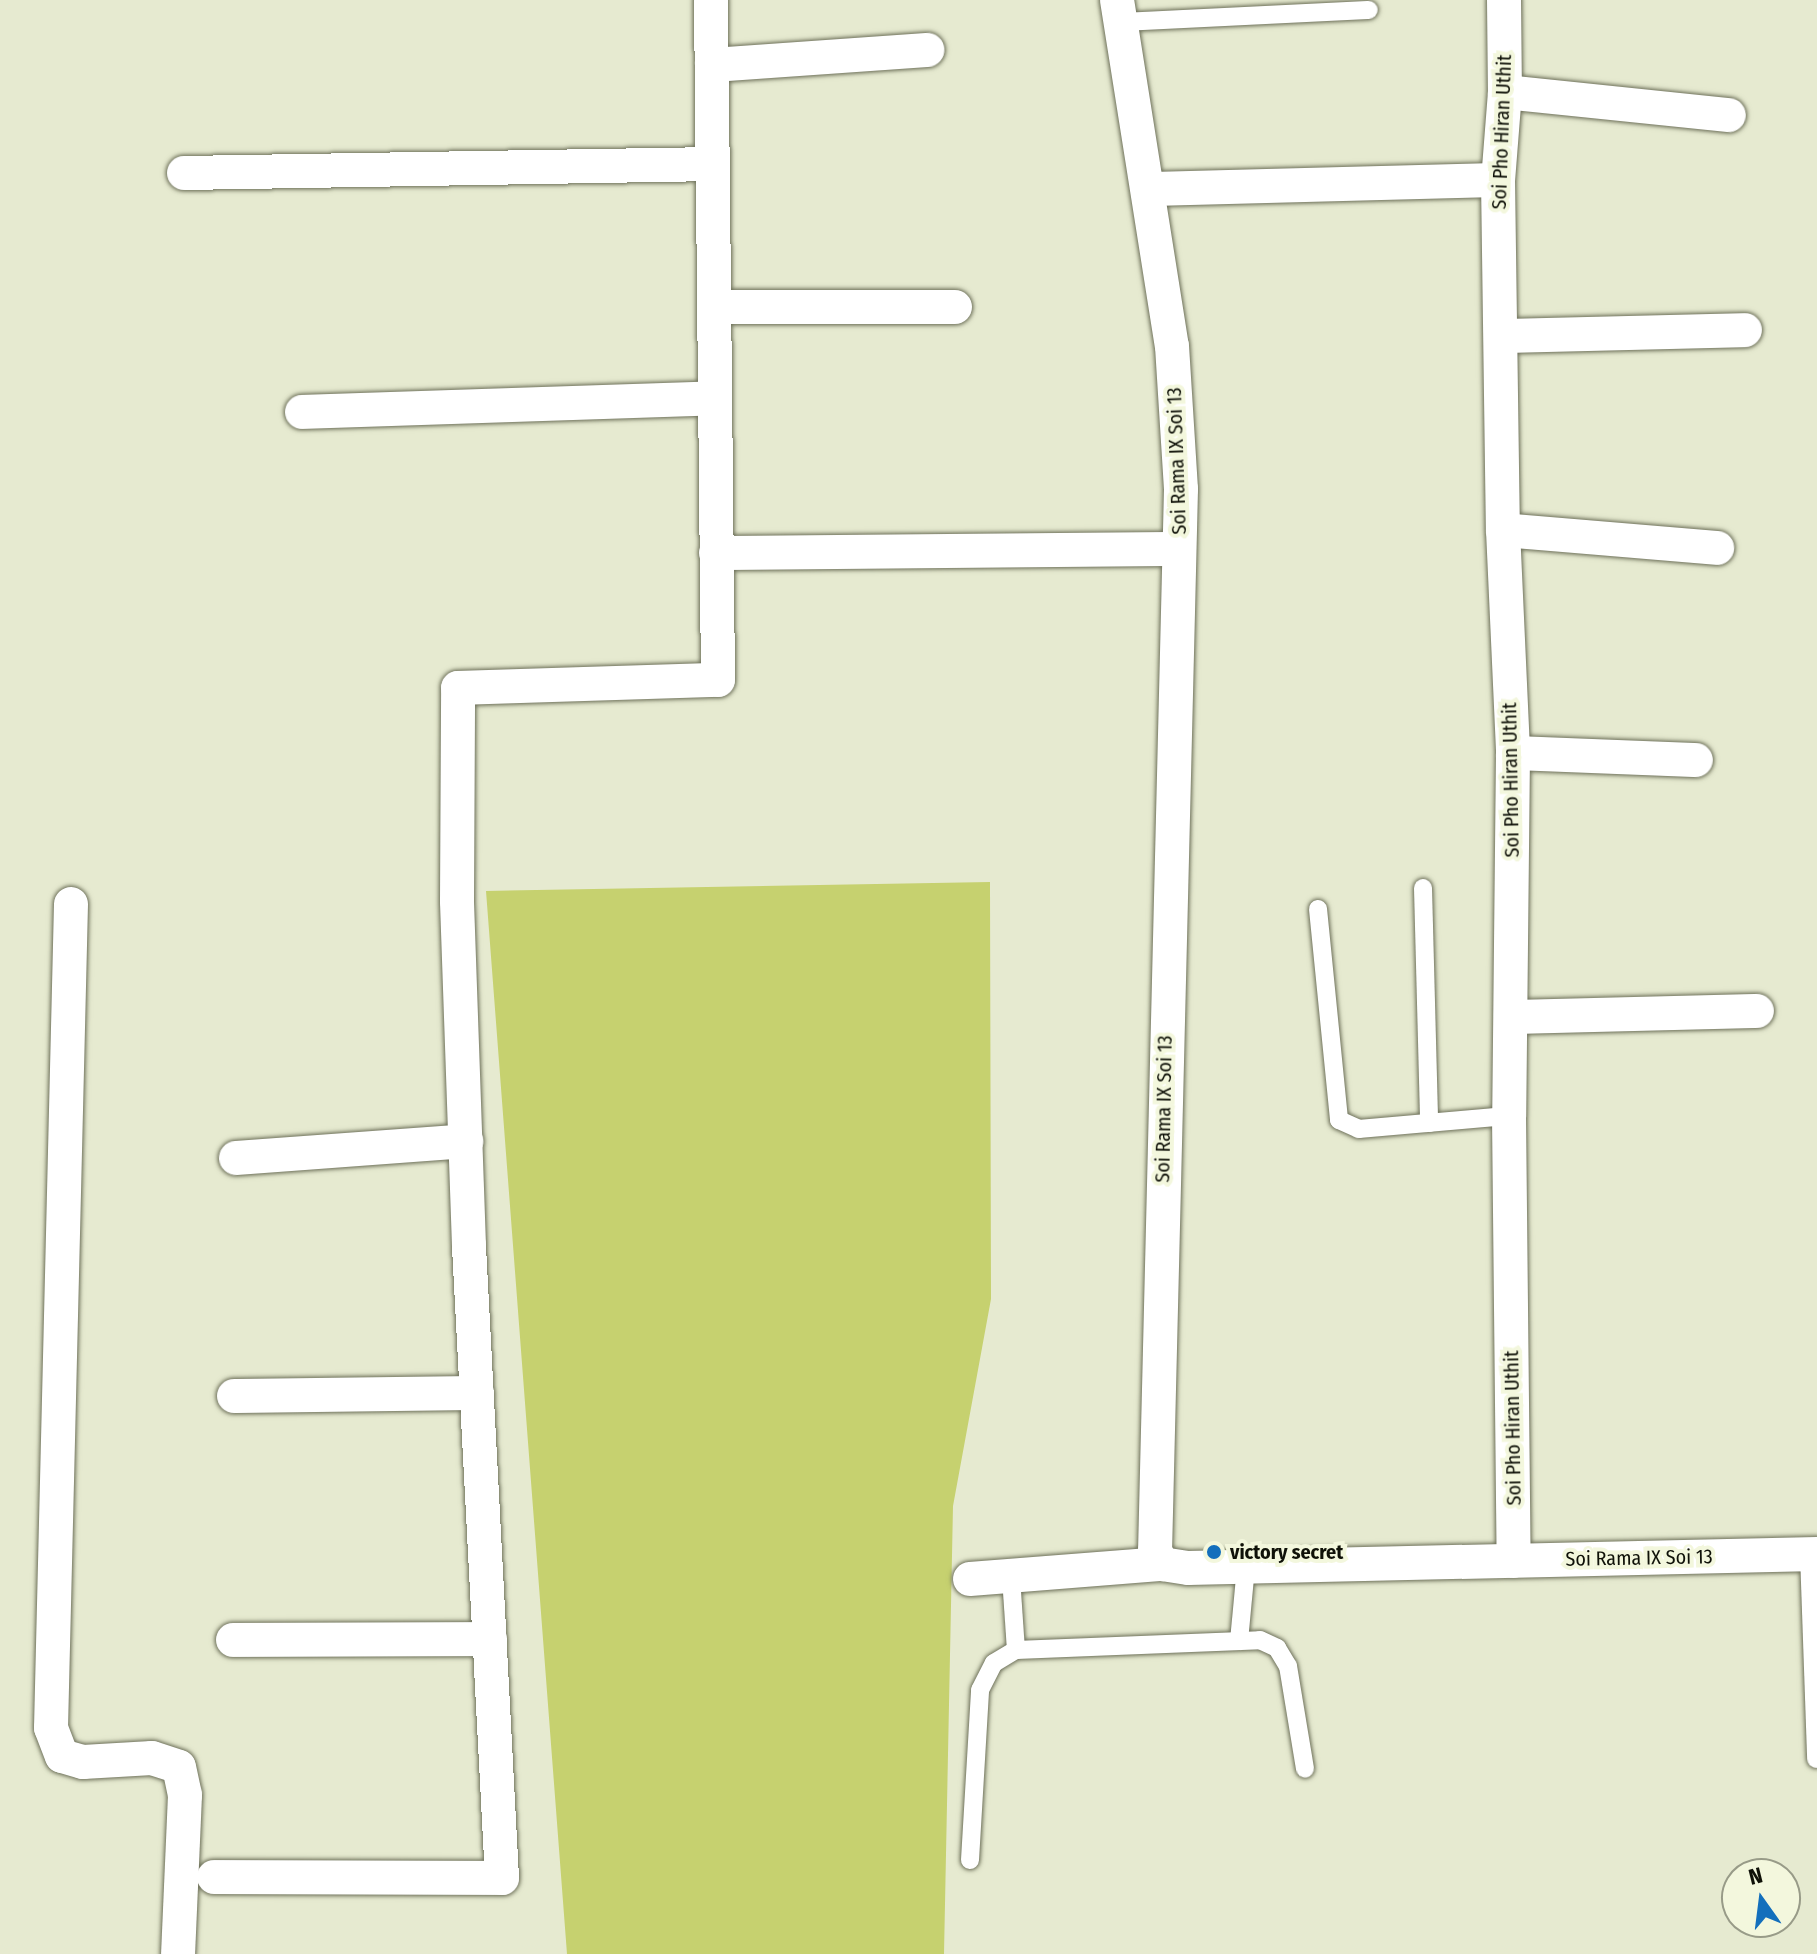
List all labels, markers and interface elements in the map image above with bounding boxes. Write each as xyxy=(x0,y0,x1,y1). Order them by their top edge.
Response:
street label: Soi Pho Hiran Uthit xyxy=(1487,54,1517,210)
street label: Soi Rama IX Soi 13 xyxy=(1162,387,1192,535)
street label: Soi Pho Hiran Uthit xyxy=(1498,702,1524,858)
street label: Soi Rama IX Soi 13 xyxy=(1151,1035,1177,1183)
street label: Soi Pho Hiran Uthit xyxy=(1500,1350,1526,1506)
place label: victory secret xyxy=(1230,1540,1343,1564)
marker: victory secret xyxy=(1205,1543,1223,1561)
street label: Soi Rama IX Soi 13 xyxy=(1565,1545,1713,1571)
north arrow xyxy=(1721,1858,1801,1938)
text: N xyxy=(1746,1861,1765,1891)

